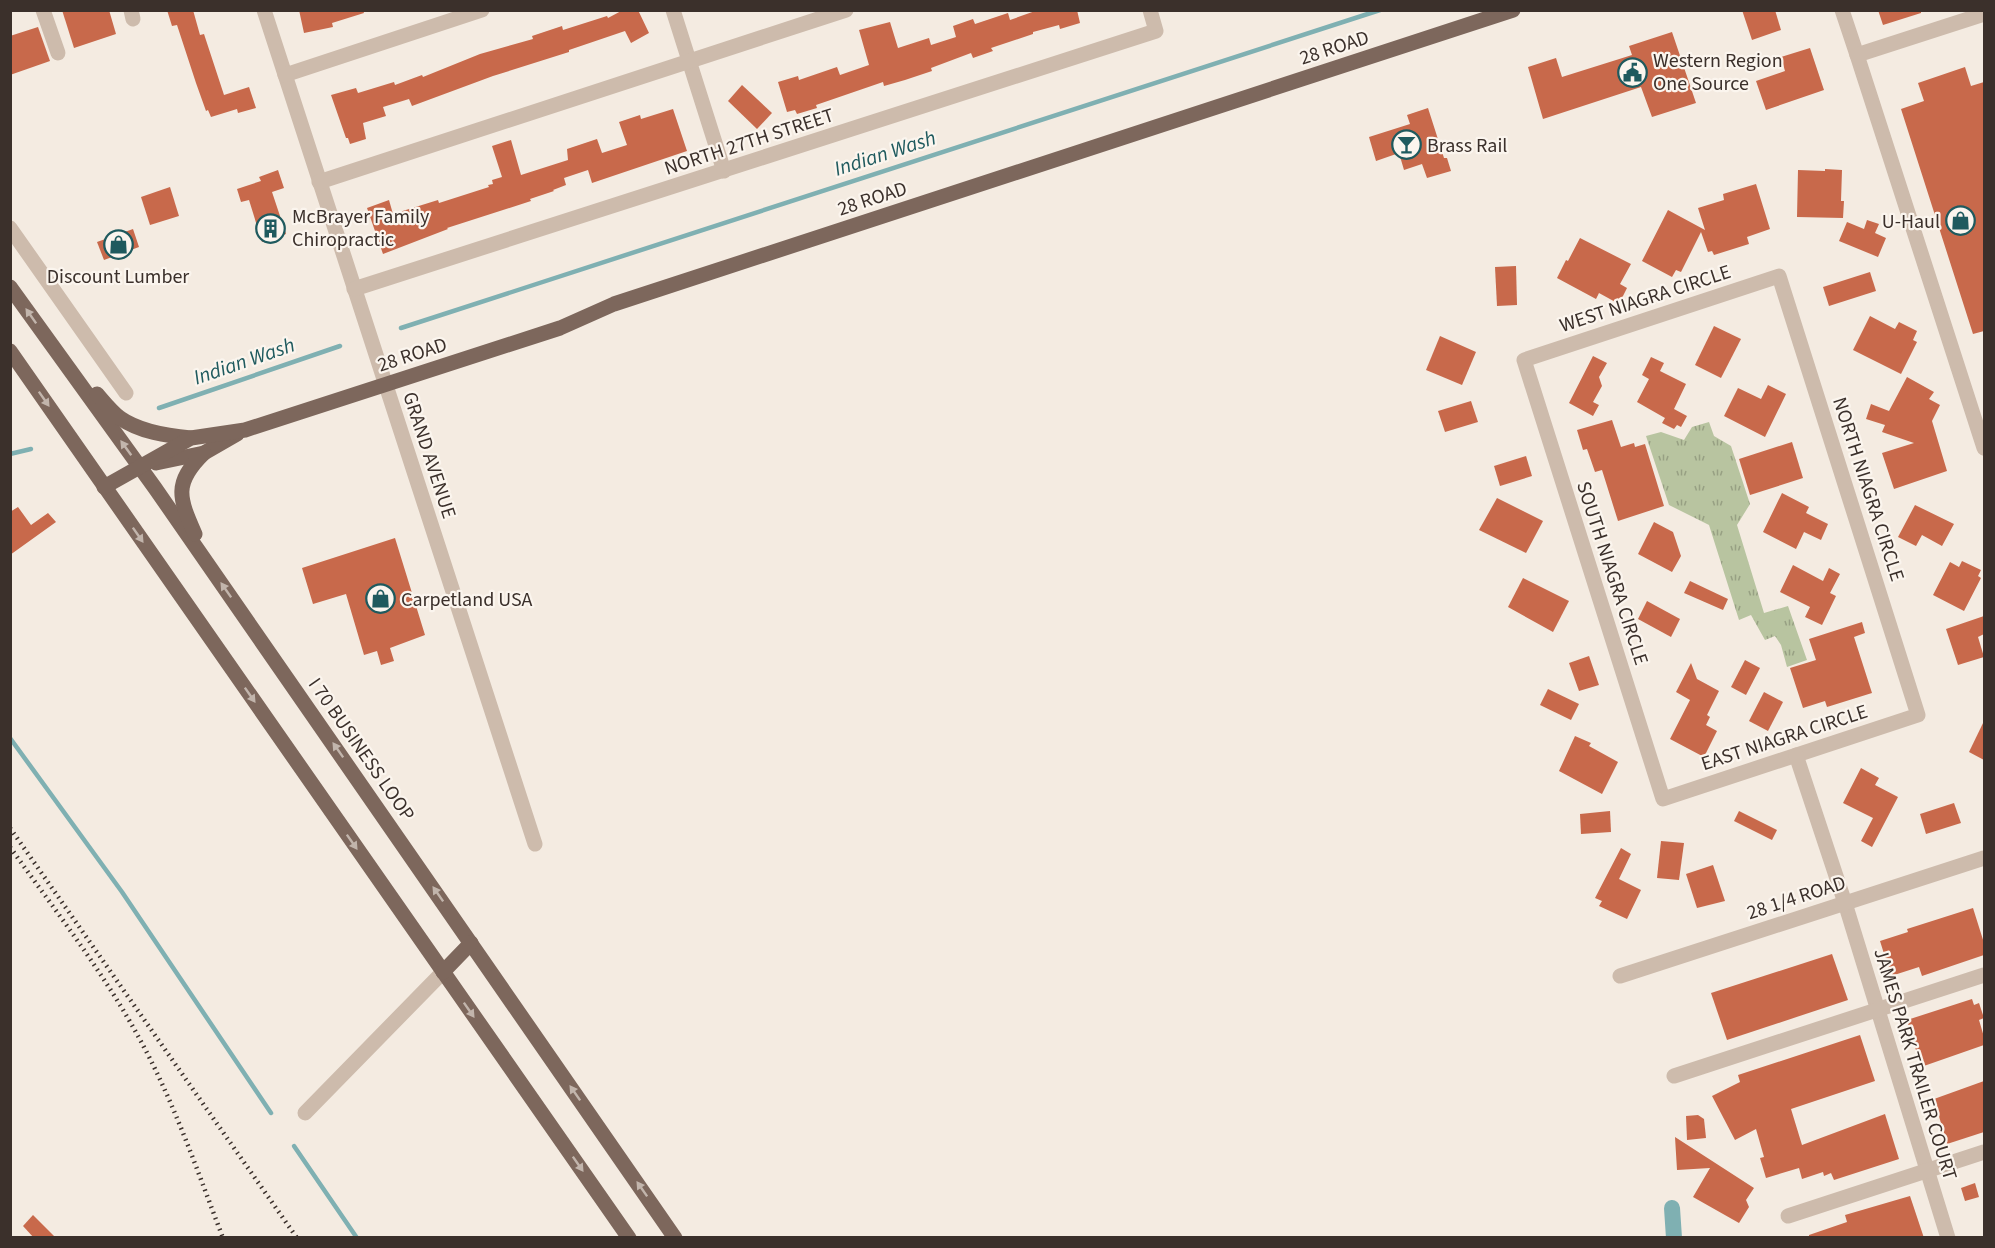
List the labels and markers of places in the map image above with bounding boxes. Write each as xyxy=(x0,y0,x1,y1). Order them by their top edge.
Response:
place label: Western Region One Source xyxy=(1653,47,1783,98)
public building icon: Western Region One Source xyxy=(1616,56,1648,88)
bar icon: Brass Rail xyxy=(1390,129,1422,161)
place label: Brass Rail xyxy=(1427,132,1507,160)
place label: McBrayer Family Chiropractic xyxy=(292,203,430,254)
shop icon: U-Haul xyxy=(1945,205,1977,237)
place label: U-Haul xyxy=(1882,208,1940,236)
building icon: McBrayer Family Chiropractic xyxy=(255,212,287,244)
shop icon: Discount Lumber xyxy=(102,229,134,261)
place label: Discount Lumber xyxy=(47,263,189,291)
shop icon: Carpetland USA xyxy=(364,583,396,615)
place label: Carpetland USA xyxy=(401,586,533,614)

